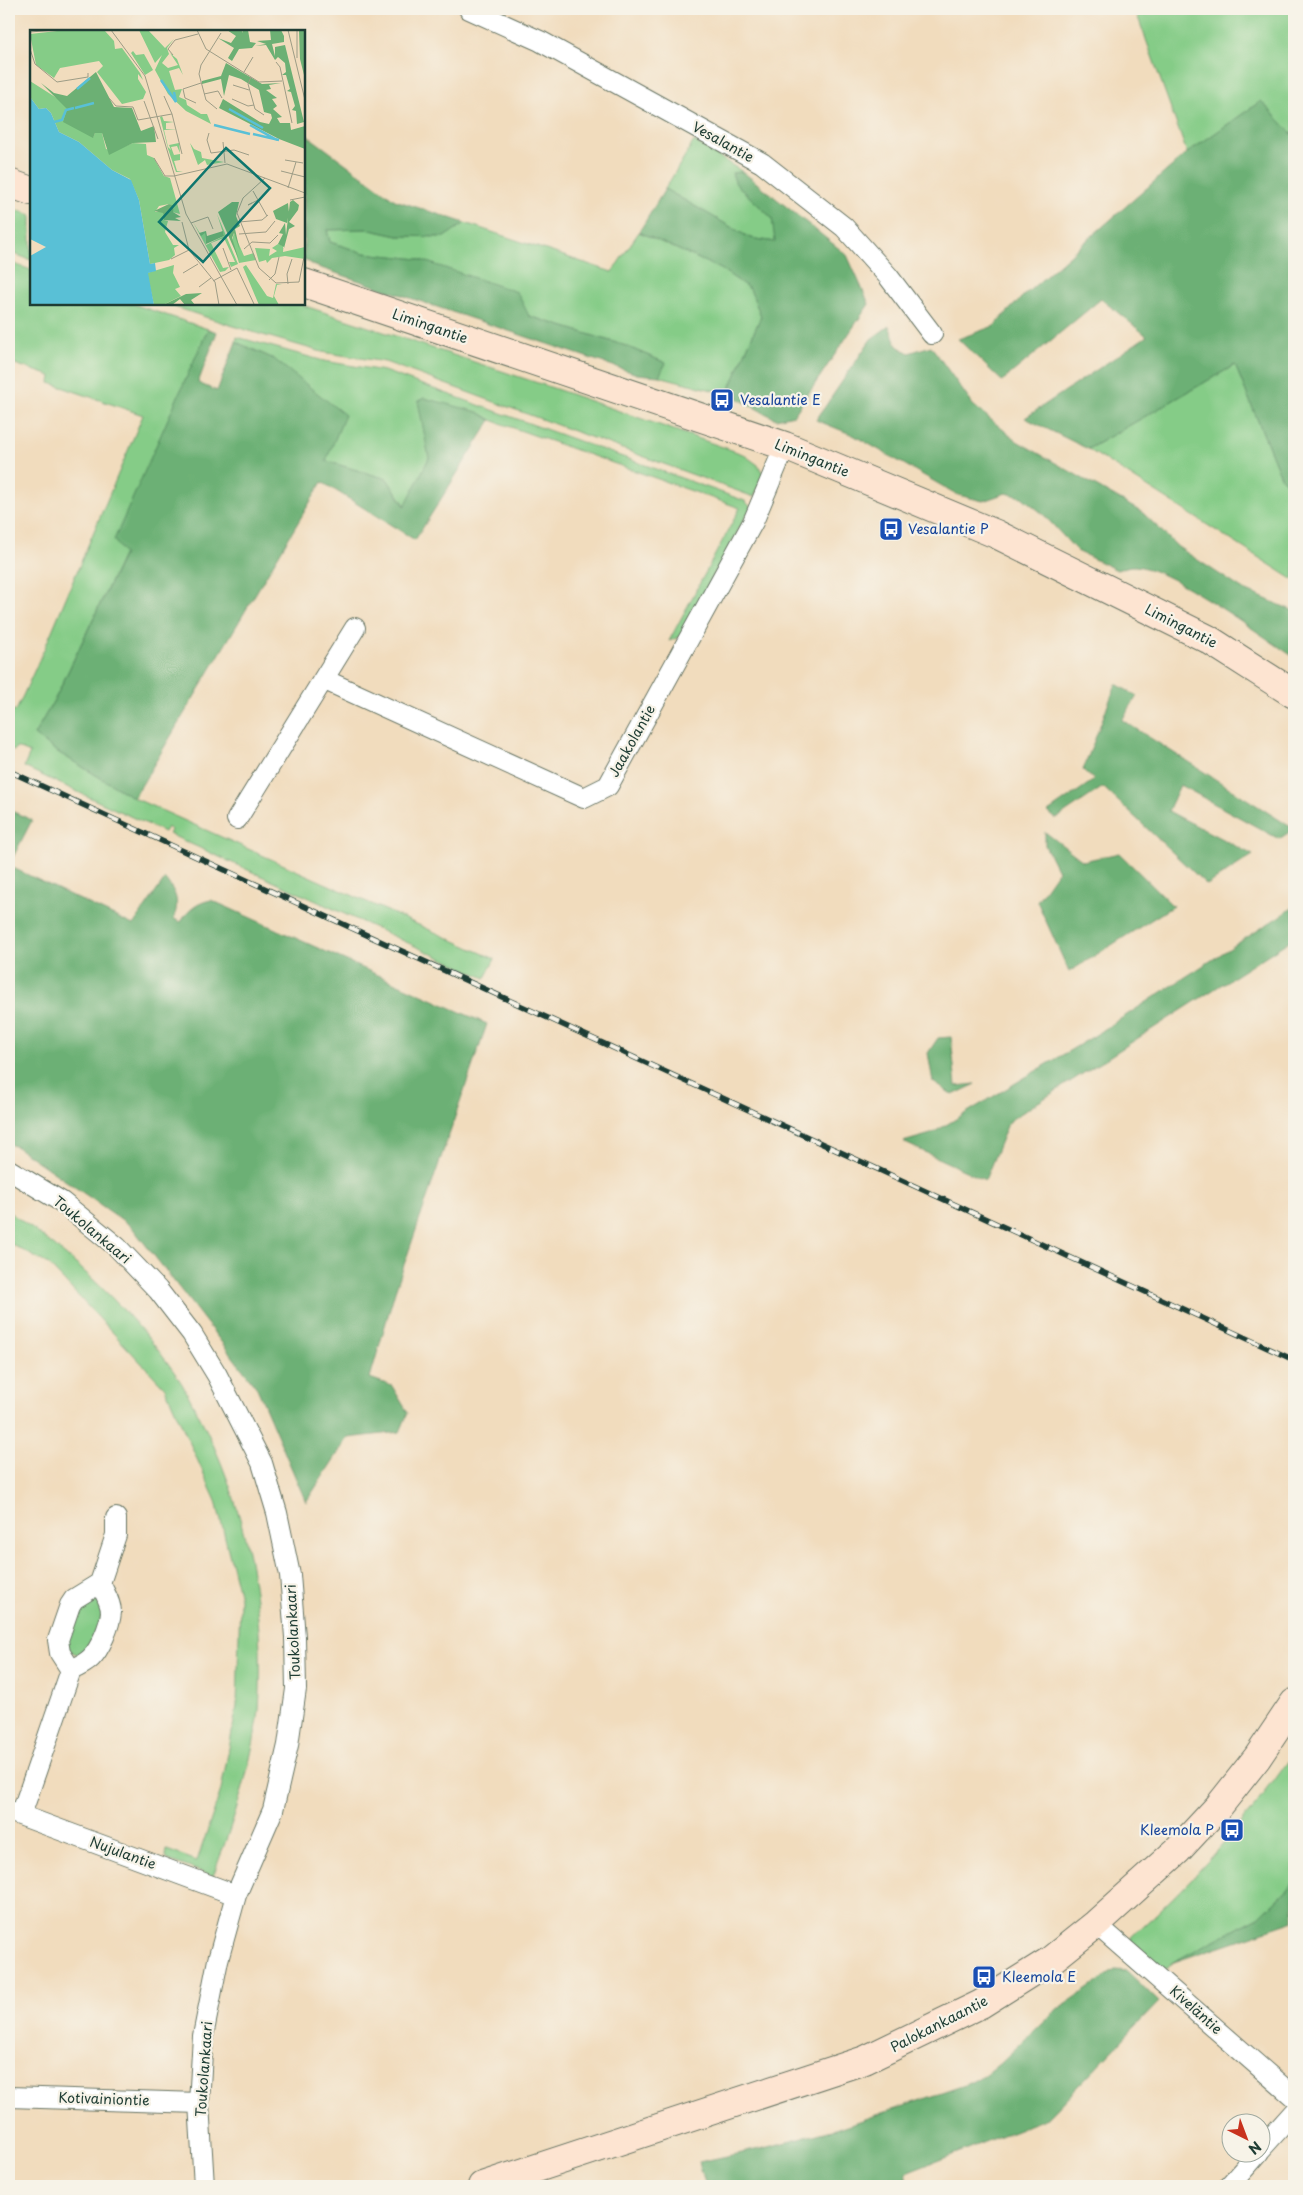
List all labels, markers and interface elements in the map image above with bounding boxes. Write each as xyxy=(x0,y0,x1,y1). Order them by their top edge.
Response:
inset map xyxy=(30,30,305,305)
street label: Vesalantie xyxy=(688,116,758,167)
street label: Limingantie xyxy=(390,303,471,348)
bus stop icon: Vesalantie E xyxy=(709,387,735,413)
place label: Vesalantie E xyxy=(740,389,821,410)
street label: Limingantie xyxy=(772,433,853,482)
bus stop icon: Vesalantie P xyxy=(878,516,904,542)
place label: Vesalantie P xyxy=(908,518,989,539)
street label: Limingantie xyxy=(1141,598,1221,653)
street label: Jaakolantie xyxy=(603,701,660,781)
street label: Toukolankaari xyxy=(49,1191,136,1268)
street label: Toukolankaari xyxy=(280,1584,305,1680)
bus stop icon: Kleemola P xyxy=(1219,1817,1245,1843)
place label: Kleemola P xyxy=(1140,1819,1214,1840)
street label: Nujulantie xyxy=(87,1831,159,1874)
bus stop icon: Kleemola E xyxy=(971,1964,997,1990)
place label: Kleemola E xyxy=(1002,1966,1076,1987)
street label: Kiveläntie xyxy=(1165,1980,1227,2039)
street label: Palokankaantie xyxy=(886,1990,991,2057)
street label: Toukolankaari xyxy=(190,2020,217,2118)
street label: Kotivainiontie xyxy=(58,2086,150,2111)
north arrow xyxy=(1220,2112,1270,2162)
text: N xyxy=(1244,2137,1266,2160)

